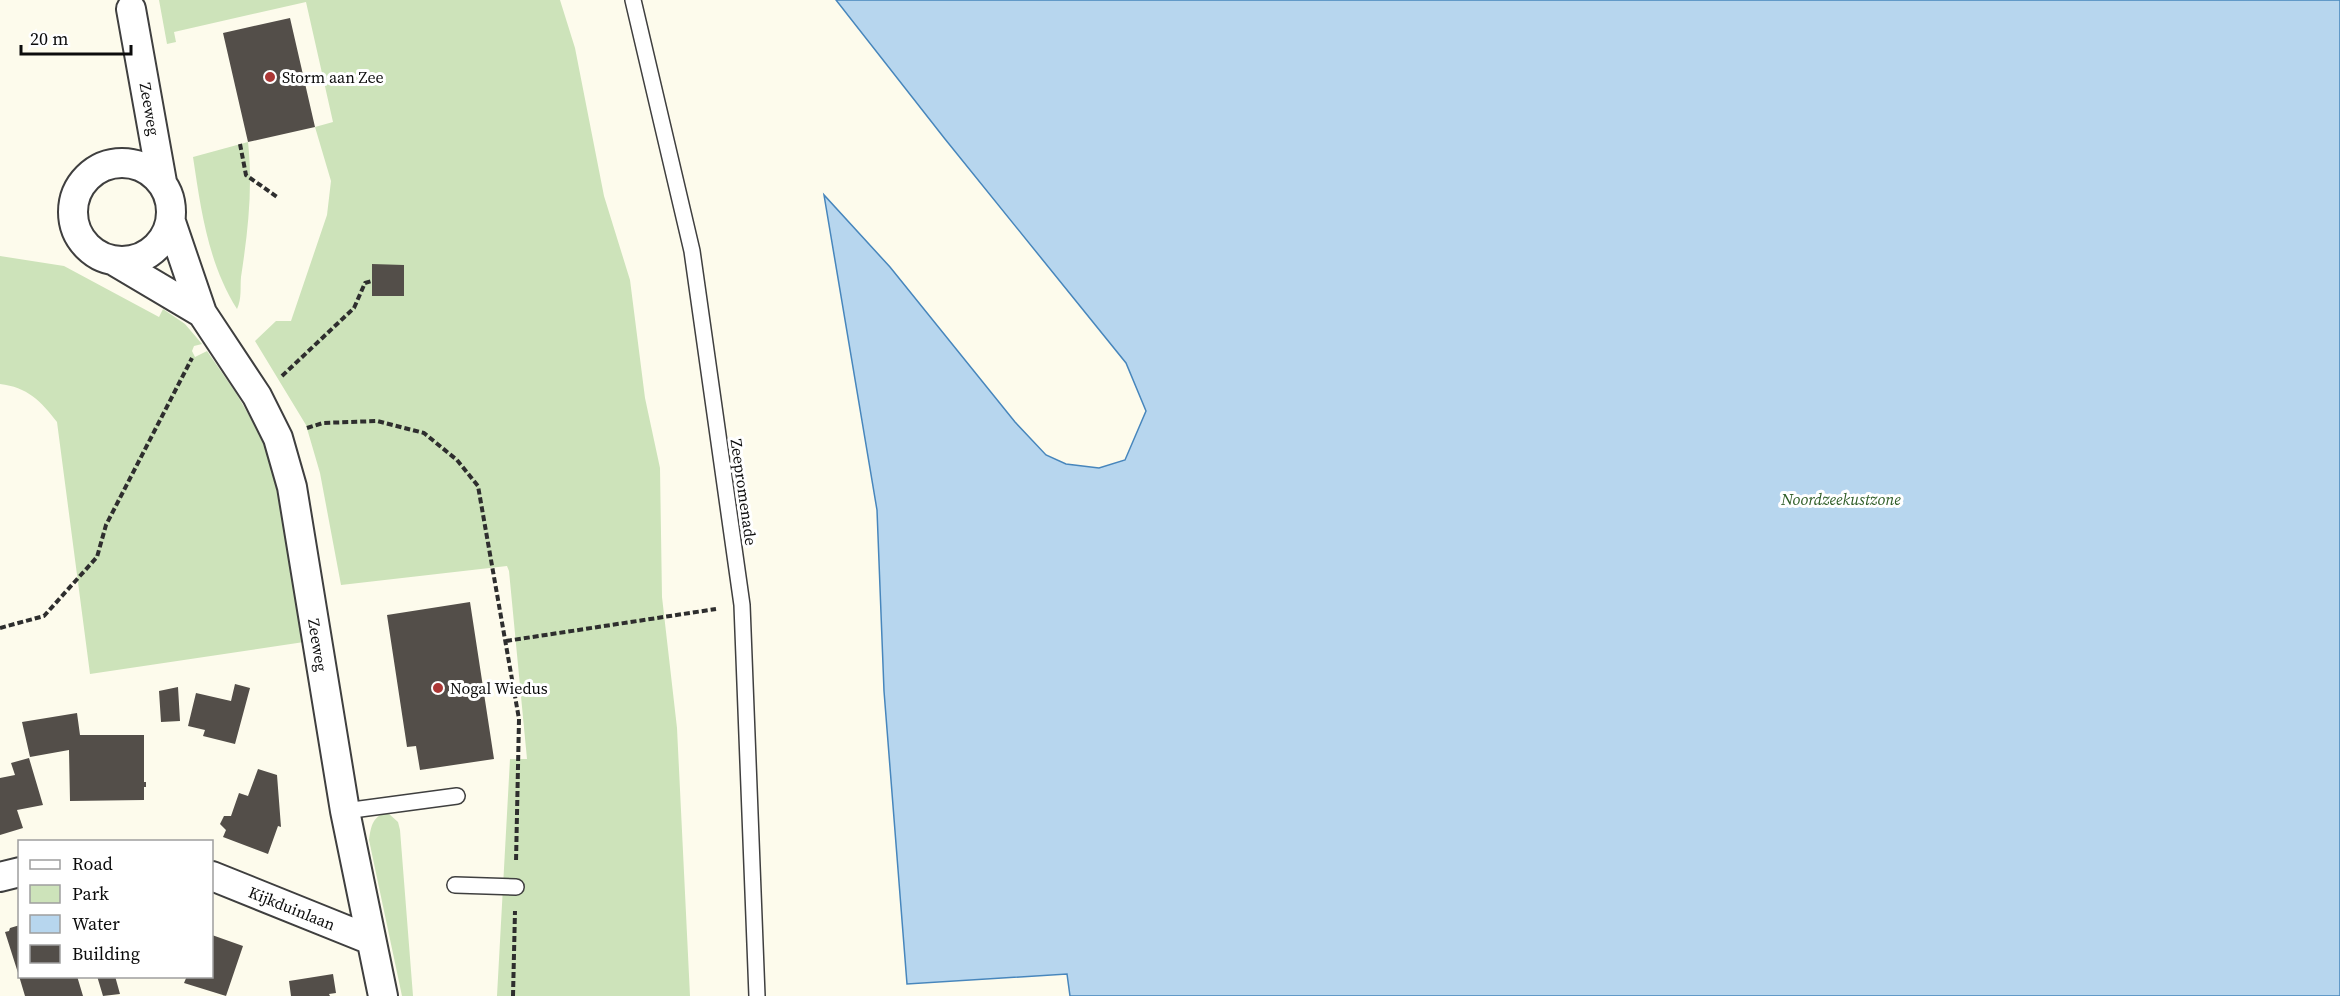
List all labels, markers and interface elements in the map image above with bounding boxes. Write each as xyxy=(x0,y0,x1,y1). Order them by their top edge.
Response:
scale bar xyxy=(21,18,130,56)
text: 20 m xyxy=(30,26,68,51)
place label: Storm aan Zee xyxy=(282,66,384,88)
marker: Storm aan Zee xyxy=(263,70,277,84)
street label: Zeeweg xyxy=(135,81,165,137)
street label: Zeepromenade xyxy=(726,437,762,547)
park label: Noordzeekustzone xyxy=(1780,488,1901,510)
street label: Zeeweg xyxy=(303,617,333,673)
place label: Nogal Wiedus xyxy=(450,677,548,699)
marker: Nogal Wiedus xyxy=(431,681,445,695)
legend xyxy=(18,840,213,978)
text: Road xyxy=(72,851,113,876)
text: Park xyxy=(72,881,109,906)
street label: Kijkduinlaan xyxy=(245,881,339,935)
text: Water xyxy=(72,911,120,936)
text: Building xyxy=(72,941,140,966)

